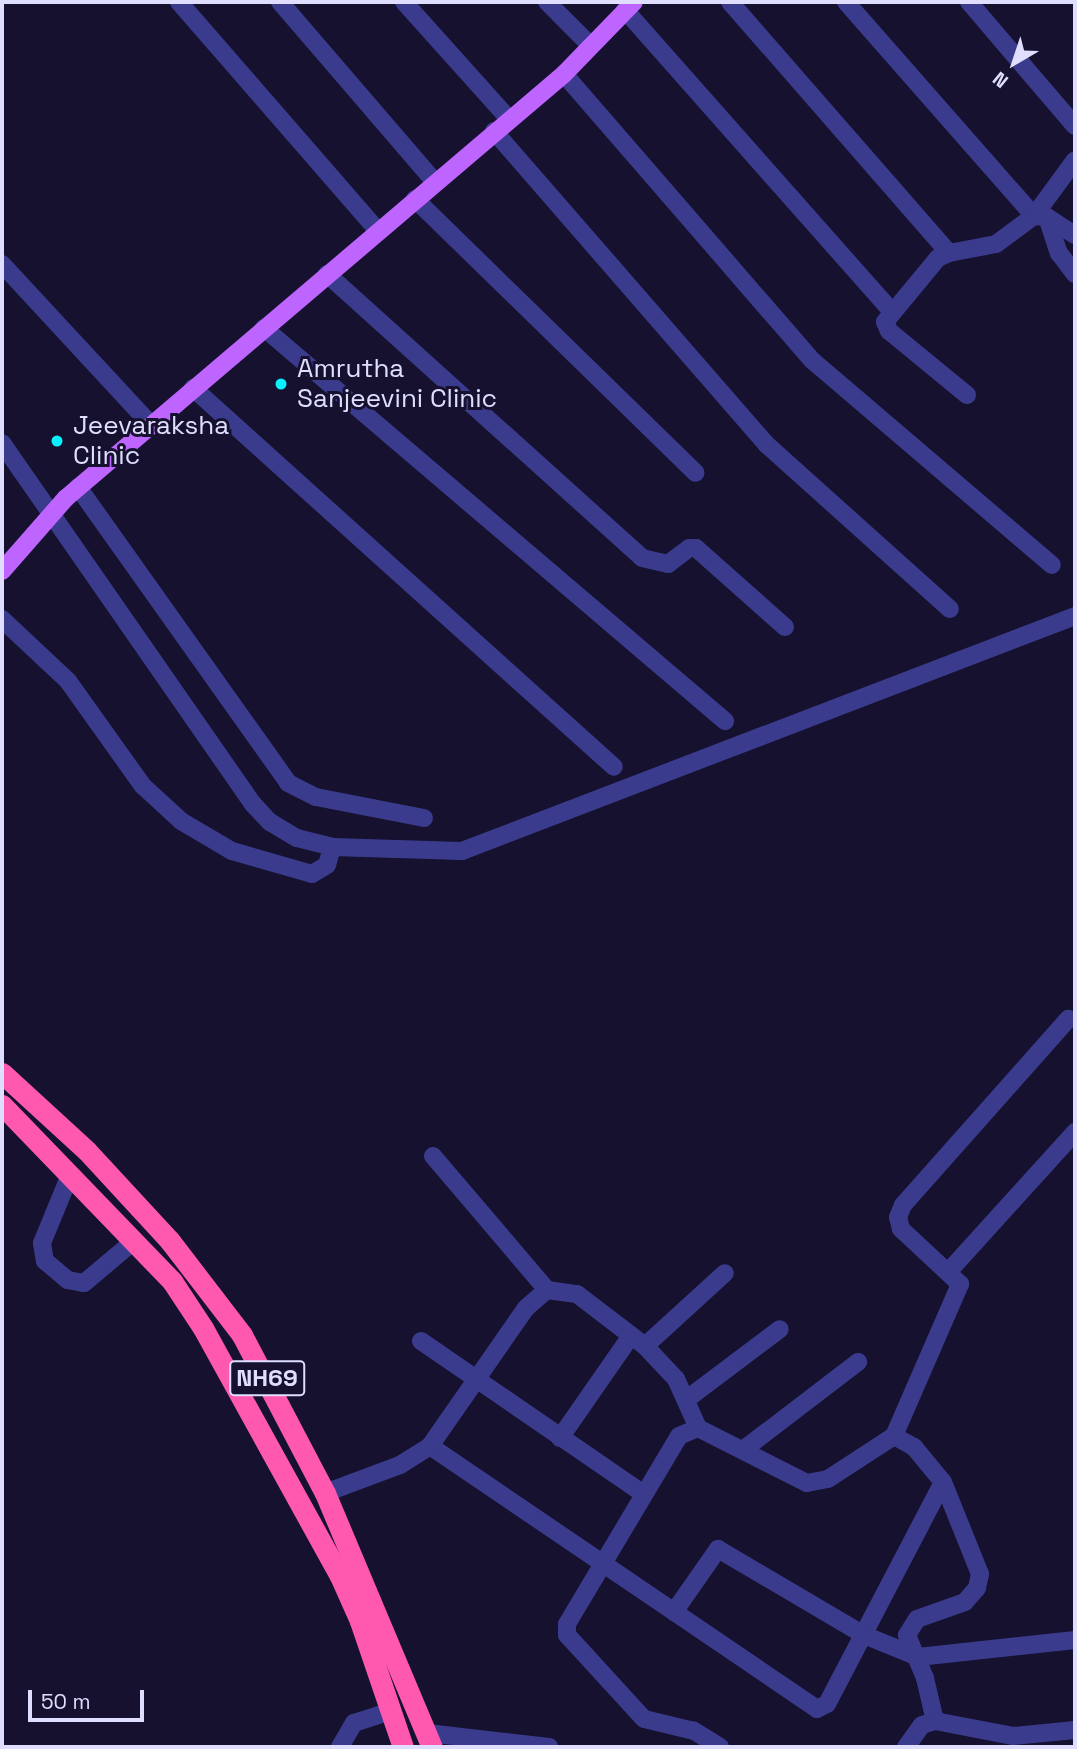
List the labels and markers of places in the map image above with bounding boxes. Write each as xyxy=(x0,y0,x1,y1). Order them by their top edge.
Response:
place label: Amrutha Sanjeevini Clinic xyxy=(297,353,497,414)
marker: Amrutha Sanjeevini Clinic xyxy=(271,374,291,394)
place label: Jeevaraksha Clinic xyxy=(73,410,229,472)
marker: Jeevaraksha Clinic xyxy=(47,431,67,451)

